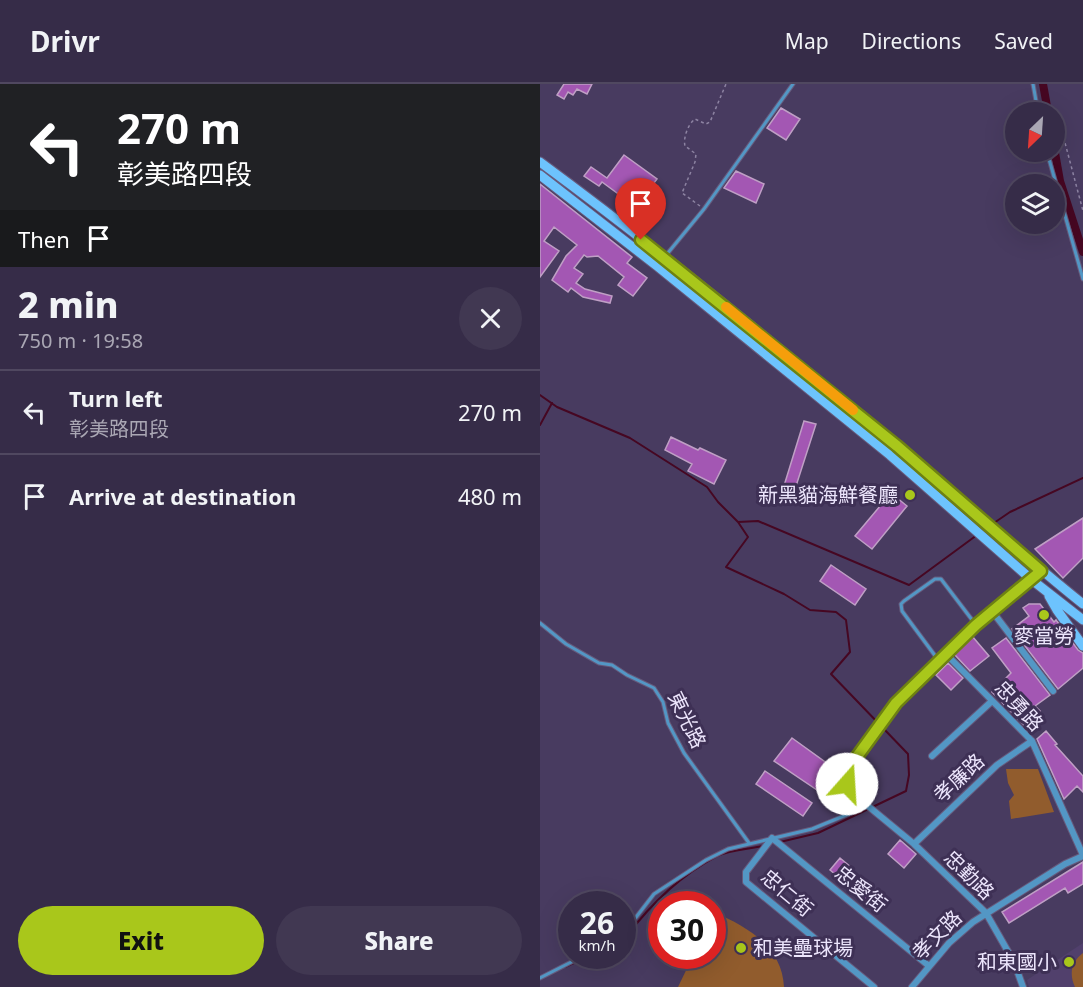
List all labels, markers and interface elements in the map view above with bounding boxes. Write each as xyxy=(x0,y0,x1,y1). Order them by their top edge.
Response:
text: Drivr xyxy=(30,22,100,60)
text: Map xyxy=(785,27,829,55)
text: Directions xyxy=(862,27,961,55)
text: Saved xyxy=(994,27,1053,55)
text: 270 m xyxy=(117,99,241,156)
north arrow xyxy=(1005,102,1065,162)
map controls xyxy=(1005,102,1065,234)
icon: left xyxy=(18,108,96,186)
text: 彰美路四段 xyxy=(117,155,252,192)
button: layers xyxy=(1005,174,1065,234)
pin xyxy=(615,178,666,240)
icon: arrive xyxy=(624,187,657,220)
icon: arrive xyxy=(82,222,115,255)
text: Then xyxy=(18,224,70,254)
text: 2 min xyxy=(18,280,119,329)
button: close xyxy=(459,287,522,350)
text: 750 m · 19:58 xyxy=(18,327,143,354)
text: Turn left xyxy=(69,383,163,413)
icon: left xyxy=(18,396,51,429)
text: 270 m xyxy=(458,397,522,427)
text: 彰美路四段 xyxy=(69,415,169,442)
icon: arrive xyxy=(18,480,51,513)
text: Arrive at destination xyxy=(69,481,296,511)
text: 480 m xyxy=(458,481,522,511)
place label: 新黑貓海鮮餐廳 xyxy=(758,481,898,508)
marker: 新黑貓海鮮餐廳 xyxy=(903,488,917,502)
marker: 麥當勞 xyxy=(1037,608,1051,622)
place label: 麥當勞 xyxy=(1014,622,1074,649)
street label: 忠勇路 xyxy=(989,675,1050,737)
street label: 東光路 xyxy=(662,687,713,753)
street label: 孝廉路 xyxy=(928,747,990,808)
position arrow xyxy=(815,752,879,816)
street label: 忠勤路 xyxy=(938,844,1000,905)
street label: 忠愛街 xyxy=(830,859,893,918)
street label: 忠仁街 xyxy=(756,863,819,922)
speed limit sign: 30 xyxy=(648,891,726,969)
text: 26 xyxy=(580,902,614,943)
street label: 孝文路 xyxy=(906,904,967,965)
button: Exit xyxy=(18,906,264,975)
button: Share xyxy=(276,906,522,975)
place label: 和美壘球場 xyxy=(753,934,853,961)
text: km/h xyxy=(579,935,615,955)
marker: 和美壘球場 xyxy=(734,941,748,955)
place label: 和東國小 xyxy=(977,948,1057,975)
marker: 和東國小 xyxy=(1062,955,1076,969)

